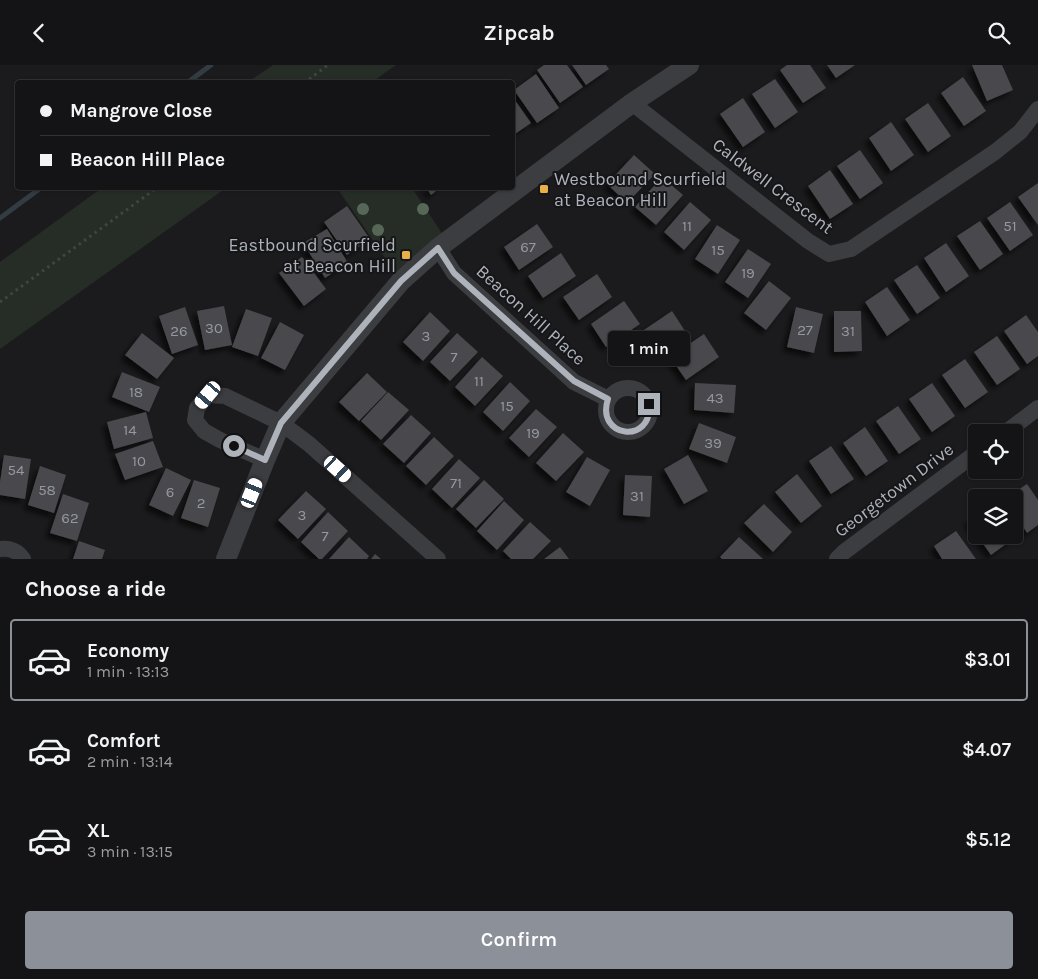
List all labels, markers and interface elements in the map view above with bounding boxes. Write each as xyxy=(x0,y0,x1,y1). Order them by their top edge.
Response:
icon: back xyxy=(25,19,53,47)
icon: search xyxy=(985,19,1013,47)
text: Zipcab xyxy=(483,20,555,46)
text: Mangrove Close xyxy=(70,100,212,122)
street label: Caldwell Crescent xyxy=(708,133,838,239)
text: Beacon Hill Place xyxy=(70,149,225,171)
place label: Westbound Scurfield at Beacon Hill xyxy=(554,168,726,211)
marker: Westbound Scurfield at Beacon Hill xyxy=(538,183,550,195)
house number: 11 xyxy=(682,217,692,235)
house number: 51 xyxy=(1003,217,1017,235)
place label: Eastbound Scurfield at Beacon Hill xyxy=(228,234,396,277)
house number: 67 xyxy=(520,238,536,256)
house number: 15 xyxy=(711,241,725,259)
marker: Eastbound Scurfield at Beacon Hill xyxy=(400,249,412,261)
street label: Beacon Hill Place xyxy=(472,260,590,370)
house number: 19 xyxy=(741,264,755,282)
house number: 30 xyxy=(205,319,223,337)
house number: 27 xyxy=(797,321,813,339)
house number: 26 xyxy=(170,322,188,340)
house number: 31 xyxy=(841,322,855,340)
house number: 3 xyxy=(422,327,430,345)
callout: 1 min xyxy=(608,331,690,367)
text: 1 min xyxy=(629,339,669,358)
house number: 7 xyxy=(450,348,458,366)
house number: 11 xyxy=(474,372,484,390)
car xyxy=(192,379,223,411)
house number: 18 xyxy=(129,383,143,401)
house number: 43 xyxy=(706,389,724,407)
route end xyxy=(638,393,660,415)
house number: 15 xyxy=(500,397,514,415)
house number: 14 xyxy=(123,421,137,439)
house number: 19 xyxy=(526,424,540,442)
map controls xyxy=(968,424,1023,544)
button: locate xyxy=(968,424,1023,479)
house number: 39 xyxy=(704,434,722,452)
route start xyxy=(223,435,245,457)
street label: Georgetown Drive xyxy=(830,438,958,542)
house number: 10 xyxy=(132,452,146,470)
car xyxy=(321,453,354,485)
house number: 54 xyxy=(8,461,25,479)
house number: 71 xyxy=(450,474,462,492)
car xyxy=(239,476,264,510)
house number: 58 xyxy=(38,481,56,499)
house number: 6 xyxy=(166,483,174,501)
house number: 31 xyxy=(630,487,644,505)
button: layers xyxy=(968,489,1023,544)
house number: 2 xyxy=(197,494,205,512)
house number: 3 xyxy=(298,506,306,524)
house number: 62 xyxy=(61,509,79,527)
house number: 7 xyxy=(321,527,329,545)
text: Choose a ride xyxy=(25,576,166,602)
icon: car xyxy=(27,638,72,683)
text: Economy xyxy=(87,640,169,662)
text: $3.01 xyxy=(964,649,1011,671)
text: 1 min · 13:13 xyxy=(87,662,169,681)
icon: car xyxy=(27,728,72,773)
text: Comfort xyxy=(87,730,161,752)
text: $4.07 xyxy=(962,739,1011,761)
text: 2 min · 13:14 xyxy=(87,752,173,771)
icon: car xyxy=(27,818,72,863)
text: XL xyxy=(87,820,109,842)
text: $5.12 xyxy=(965,829,1011,851)
text: 3 min · 13:15 xyxy=(87,842,173,861)
button: Confirm xyxy=(25,911,1013,969)

